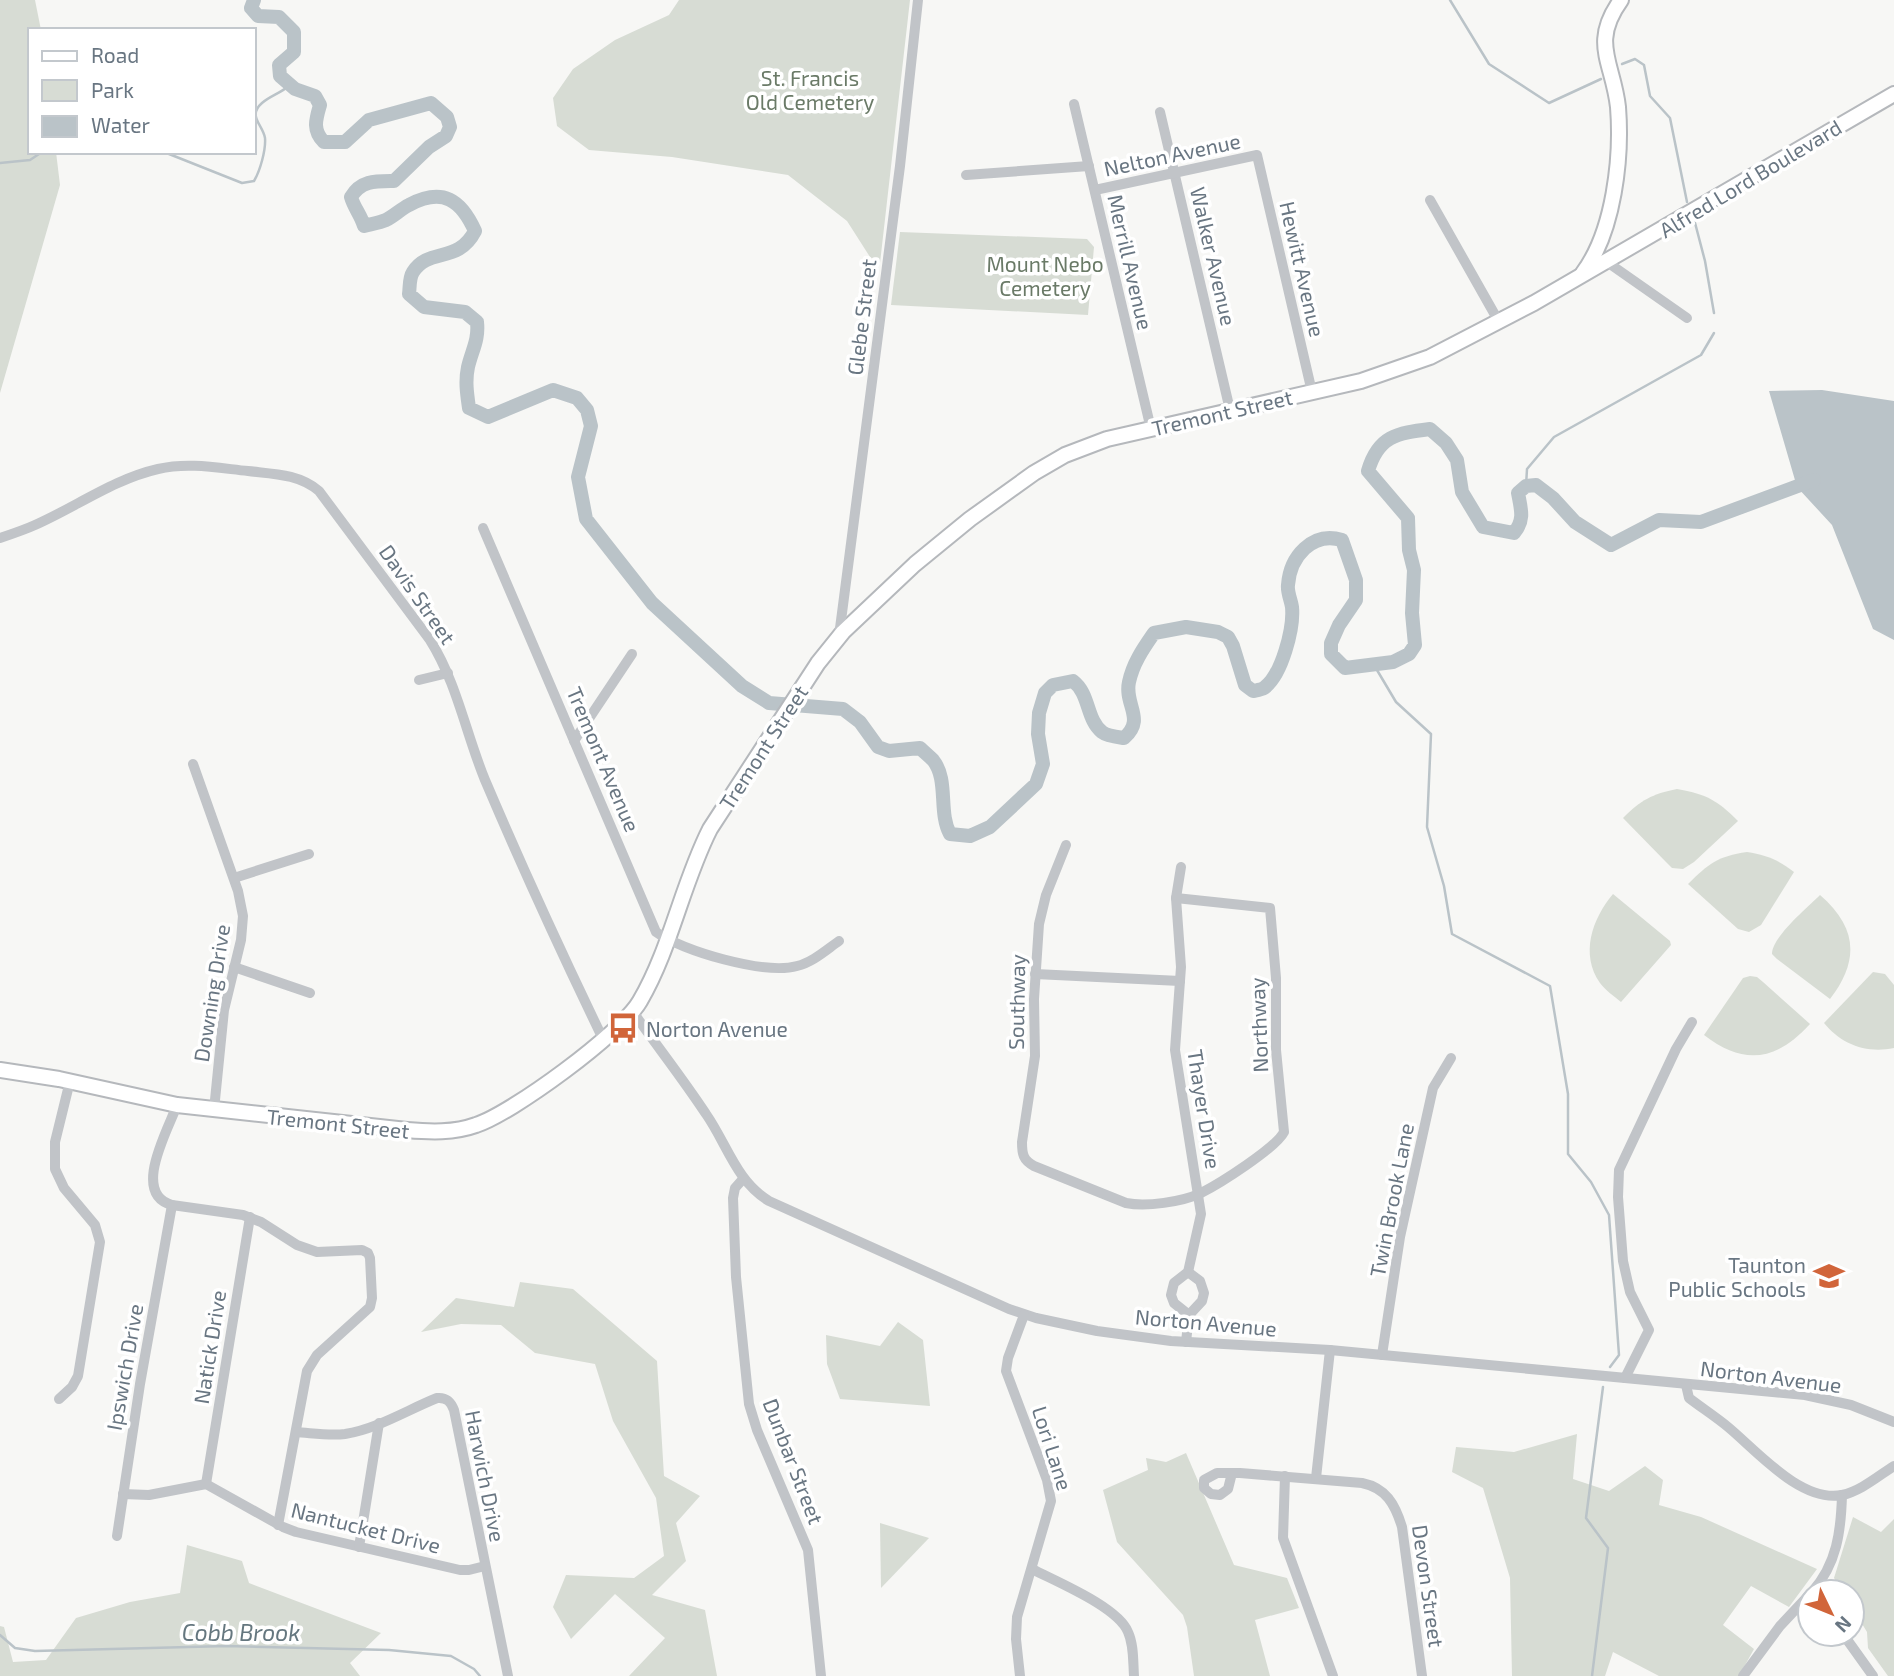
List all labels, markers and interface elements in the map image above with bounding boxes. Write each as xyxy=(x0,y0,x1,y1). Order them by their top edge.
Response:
legend xyxy=(28,28,256,154)
text: Road xyxy=(91,42,139,67)
park label: St. Francis Old Cemetery xyxy=(746,65,874,114)
text: Park xyxy=(91,77,134,102)
text: Water xyxy=(91,112,150,137)
street label: Alfred Lord Boulevard xyxy=(1654,114,1846,242)
street label: Nelton Avenue xyxy=(1101,127,1243,181)
street label: Walker Avenue xyxy=(1186,184,1242,328)
street label: Merrill Avenue xyxy=(1103,192,1159,332)
street label: Hewitt Avenue xyxy=(1275,199,1331,339)
park label: Mount Nebo Cemetery xyxy=(986,251,1104,300)
street label: Glebe Street xyxy=(841,257,881,377)
street label: Tremont Street xyxy=(1149,384,1295,440)
street label: Davis Street xyxy=(375,540,461,648)
street label: Tremont Street xyxy=(714,680,812,814)
street label: Tremont Avenue xyxy=(562,683,646,835)
street label: Downing Drive xyxy=(188,922,234,1064)
street label: Southway xyxy=(1003,954,1029,1050)
street label: Northway xyxy=(1244,977,1272,1073)
bus stop icon: Norton Avenue xyxy=(606,1011,640,1045)
place label: Norton Avenue xyxy=(646,1016,788,1041)
street label: Thayer Drive xyxy=(1183,1047,1227,1171)
street label: Tremont Street xyxy=(265,1103,411,1143)
street label: Twin Brook Lane xyxy=(1364,1121,1418,1279)
place label: Taunton Public Schools xyxy=(1668,1252,1806,1301)
school or university icon: Taunton Public Schools xyxy=(1812,1259,1846,1293)
street label: Natick Drive xyxy=(188,1288,230,1406)
street label: Ipswich Drive xyxy=(101,1302,147,1432)
street label: Norton Avenue xyxy=(1134,1303,1278,1341)
street label: Norton Avenue xyxy=(1699,1355,1843,1397)
street label: Dunbar Street xyxy=(759,1395,829,1527)
street label: Lori Lane xyxy=(1028,1403,1078,1493)
street label: Harwich Drive xyxy=(461,1408,511,1544)
street label: Nantucket Drive xyxy=(289,1496,443,1558)
street label: Devon Street xyxy=(1408,1523,1450,1649)
north arrow xyxy=(1796,1578,1866,1648)
text: N xyxy=(1831,1612,1857,1638)
water label: Cobb Brook xyxy=(182,1618,300,1646)

